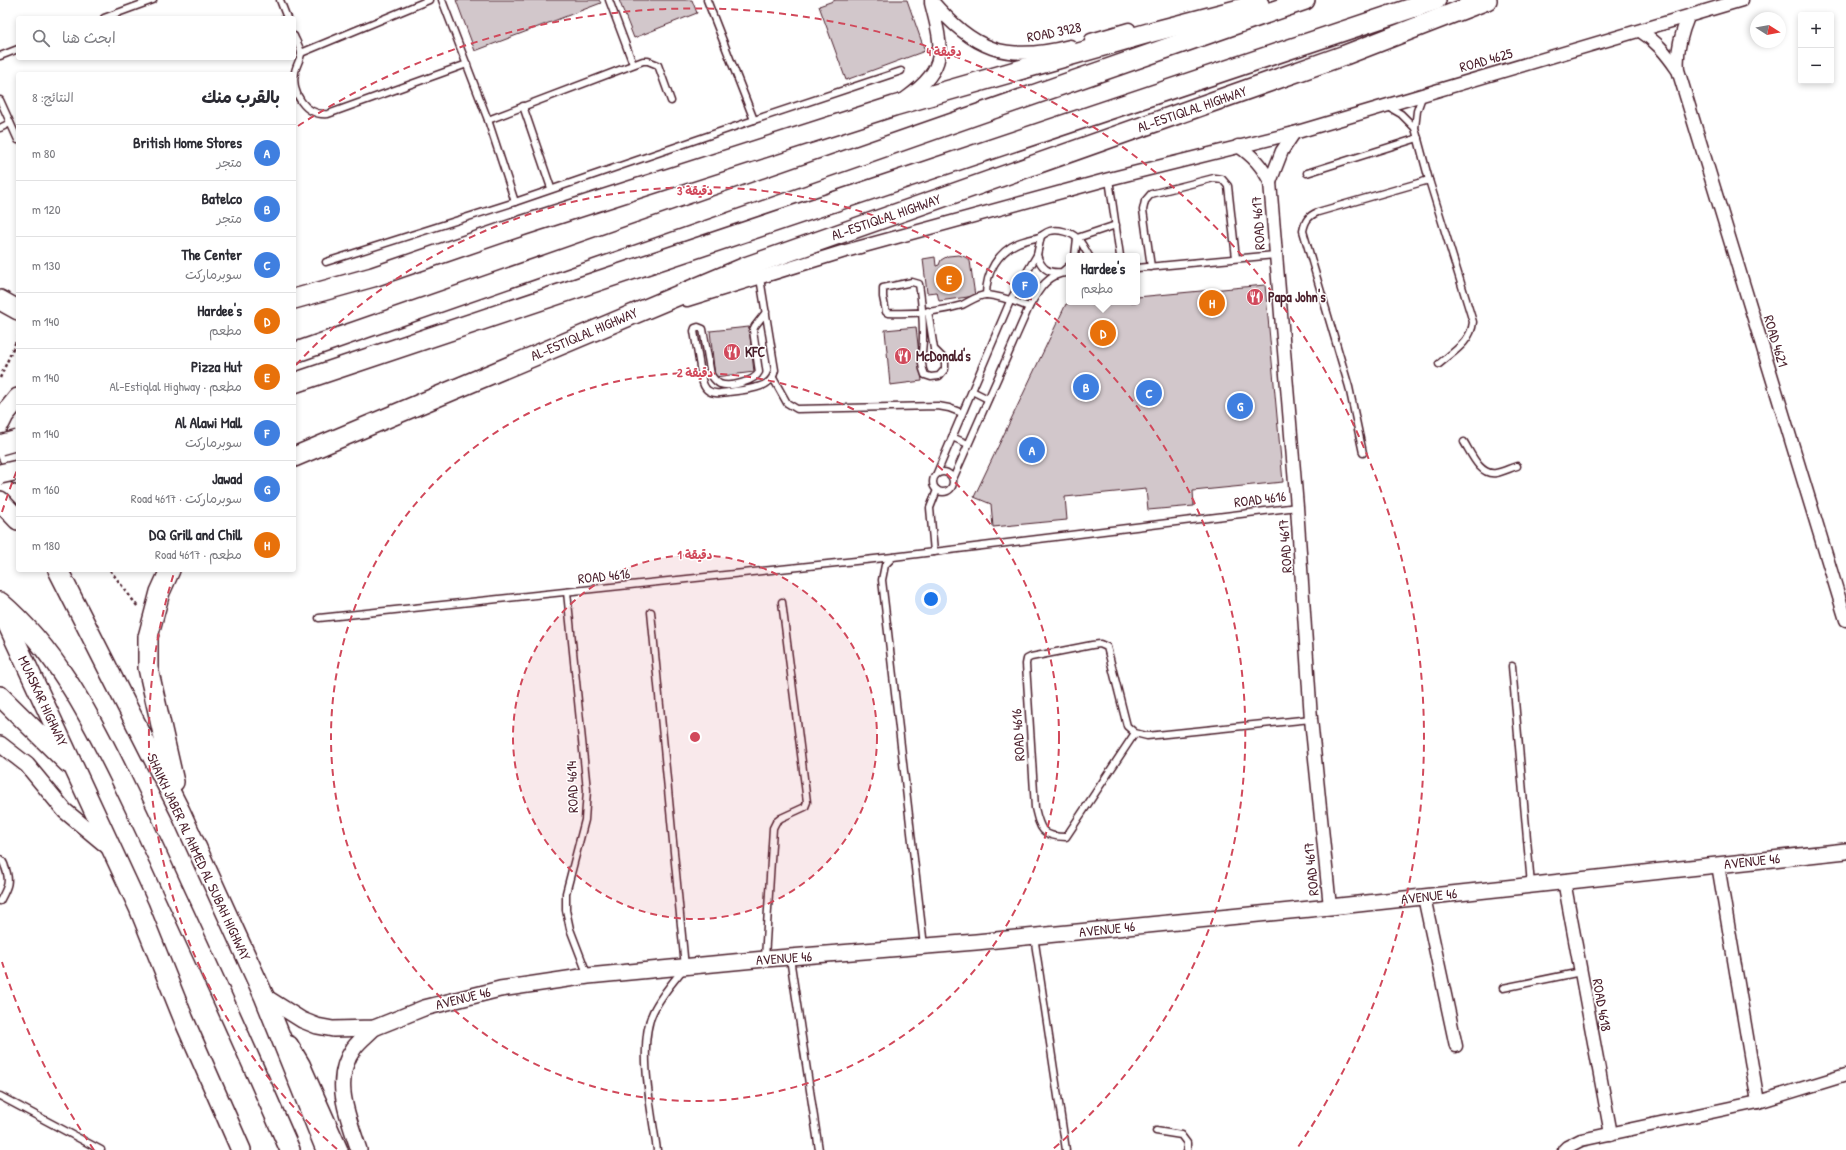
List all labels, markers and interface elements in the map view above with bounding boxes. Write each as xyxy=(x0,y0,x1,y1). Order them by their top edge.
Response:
north arrow xyxy=(1750,12,1786,48)
map controls xyxy=(1798,12,1834,84)
button: + xyxy=(1798,12,1834,48)
search box xyxy=(16,16,296,60)
street label: ROAD 3928 xyxy=(1025,17,1083,46)
icon: search xyxy=(30,27,52,49)
text: ابحث هنا xyxy=(62,27,116,48)
text: 4 دقيقة xyxy=(927,43,962,60)
street label: ROAD 4625 xyxy=(1457,43,1515,76)
button: − xyxy=(1798,48,1834,84)
street label: AL-ESTIQLAL HIGHWAY xyxy=(1135,81,1250,136)
text: بالقرب منك xyxy=(202,85,280,108)
text: النتائج: 8 xyxy=(32,88,74,106)
text: British Home Stores xyxy=(133,132,242,153)
text: 80 m xyxy=(32,144,55,162)
text: A xyxy=(264,144,270,162)
text: متجر xyxy=(217,153,242,171)
text: 3 دقيقة xyxy=(677,182,713,199)
text: Batelco xyxy=(202,188,242,209)
street label: AL-ESTIQLAL HIGHWAY xyxy=(829,189,944,244)
street label: ROAD 4617 xyxy=(1246,196,1269,250)
text: 120 m xyxy=(32,200,60,218)
text: B xyxy=(264,200,270,218)
text: متجر xyxy=(217,209,242,227)
text: The Center xyxy=(181,244,242,265)
popup xyxy=(1066,253,1140,305)
text: 130 m xyxy=(32,256,60,274)
text: C xyxy=(263,256,271,274)
text: Hardee's xyxy=(1081,258,1125,279)
pin: E xyxy=(936,264,962,294)
text: سوبرماركت xyxy=(185,265,242,283)
pin: F xyxy=(1012,270,1038,300)
text: مطعم xyxy=(1081,279,1114,297)
restaurant icon: Papa John's xyxy=(1245,287,1265,307)
place label: Papa John's xyxy=(1268,287,1326,308)
pin: H xyxy=(1199,288,1225,318)
text: Hardee's xyxy=(197,300,242,321)
street label: AL-ESTIQLAL HIGHWAY xyxy=(527,302,641,365)
text: 140 m xyxy=(32,312,59,330)
text: D xyxy=(264,312,270,330)
street label: ROAD 4621 xyxy=(1760,313,1793,369)
pin: D xyxy=(1090,318,1116,348)
text: مطعم xyxy=(209,321,242,339)
restaurant icon: KFC xyxy=(722,342,742,362)
place label: KFC xyxy=(745,342,766,361)
restaurant icon: McDonald's xyxy=(893,346,913,366)
place label: McDonald's xyxy=(916,346,971,365)
text: Pizza Hut xyxy=(191,356,242,377)
text: 2 دقيقة xyxy=(677,364,713,381)
text: 140 m xyxy=(32,368,59,386)
text: E xyxy=(264,368,270,386)
pin: B xyxy=(1073,372,1099,402)
text: مطعم · Al-Estiqlal Highway xyxy=(109,377,242,395)
pin: C xyxy=(1136,378,1162,408)
pin: G xyxy=(1227,391,1253,421)
text: Al Alawi Mall xyxy=(175,412,242,433)
text: 140 m xyxy=(32,424,59,442)
text: F xyxy=(265,424,269,442)
text: سوبرماركت xyxy=(185,433,242,451)
pin: A xyxy=(1019,435,1045,465)
text: Jawad xyxy=(212,468,242,489)
text: 160 m xyxy=(32,480,60,498)
text: G xyxy=(264,480,270,498)
street label: ROAD 4616 xyxy=(1233,486,1287,511)
text: سوبرماركت · Road 4617 xyxy=(131,489,242,507)
street label: ROAD 4617 xyxy=(1273,519,1296,573)
text: DQ Grill and Chill xyxy=(149,524,242,545)
text: 180 m xyxy=(32,536,60,554)
text: H xyxy=(264,536,270,554)
text: مطعم · Road 4617 xyxy=(155,545,242,563)
text: 1 دقيقة xyxy=(678,546,713,563)
street label: ROAD 4616 xyxy=(577,563,631,588)
your location xyxy=(921,589,941,609)
street label: MUASKAR HIGHWAY xyxy=(14,652,73,750)
street label: ROAD 4616 xyxy=(1006,708,1029,762)
centre of rings xyxy=(688,730,702,744)
street label: SHAIKH JABER AL AHMED AL SUBAH HIGHWAY xyxy=(143,750,256,964)
street label: ROAD 4614 xyxy=(561,761,582,813)
street label: ROAD 4617 xyxy=(1298,841,1323,897)
street label: AVENUE 46 xyxy=(1723,848,1781,873)
street label: AVENUE 46 xyxy=(1400,883,1458,908)
street label: AVENUE 46 xyxy=(1078,916,1136,941)
street label: AVENUE 46 xyxy=(755,946,813,969)
street label: ROAD 4618 xyxy=(1589,977,1616,1033)
street label: AVENUE 46 xyxy=(433,981,493,1014)

